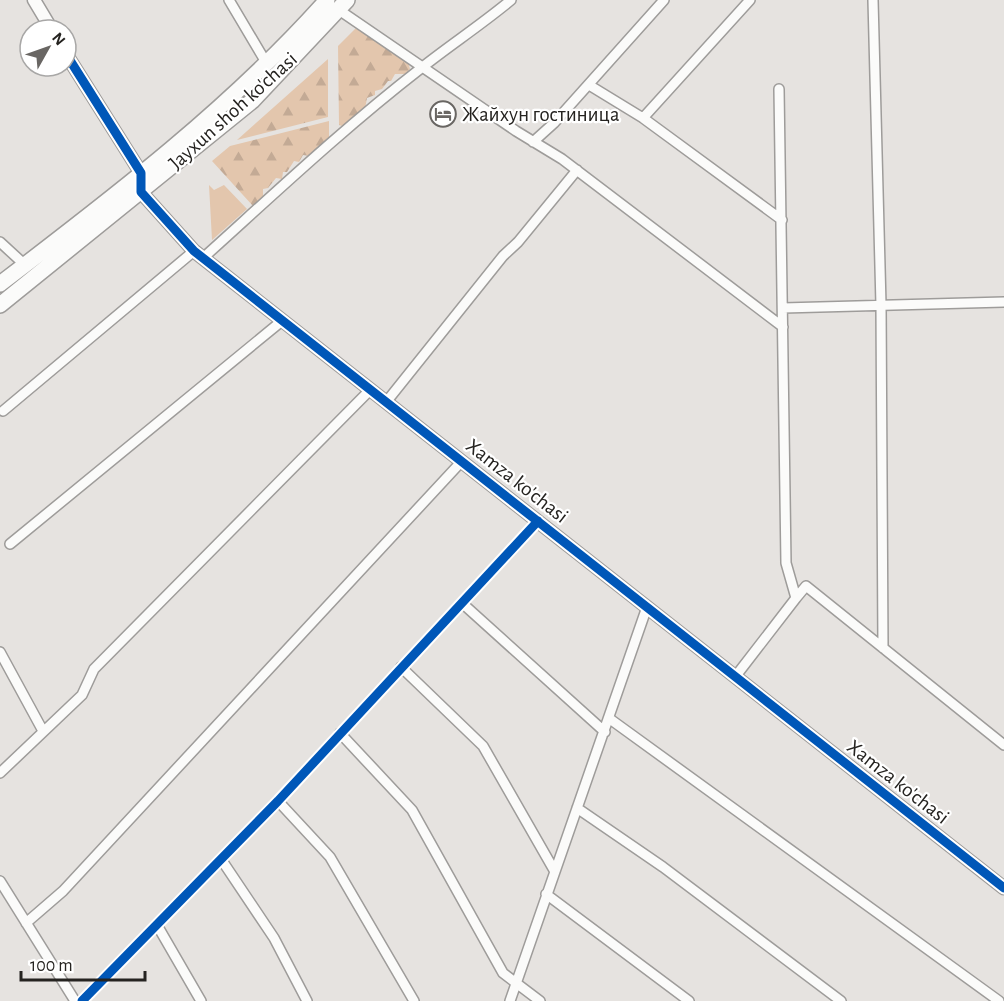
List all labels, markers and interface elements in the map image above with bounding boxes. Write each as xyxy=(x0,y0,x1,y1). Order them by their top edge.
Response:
north arrow xyxy=(18,18,78,78)
text: N xyxy=(49,30,68,48)
street label: Jayxun shoh ko'chasi xyxy=(165,48,301,174)
hotel icon: Жайхун гостиница xyxy=(428,99,458,129)
place label: Жайхун гостиница xyxy=(462,104,620,125)
street label: Xamza ko'chasi xyxy=(462,435,572,527)
street label: Xamza ko'chasi xyxy=(843,736,953,828)
scale bar xyxy=(21,944,146,982)
text: 100 m xyxy=(30,957,73,975)

